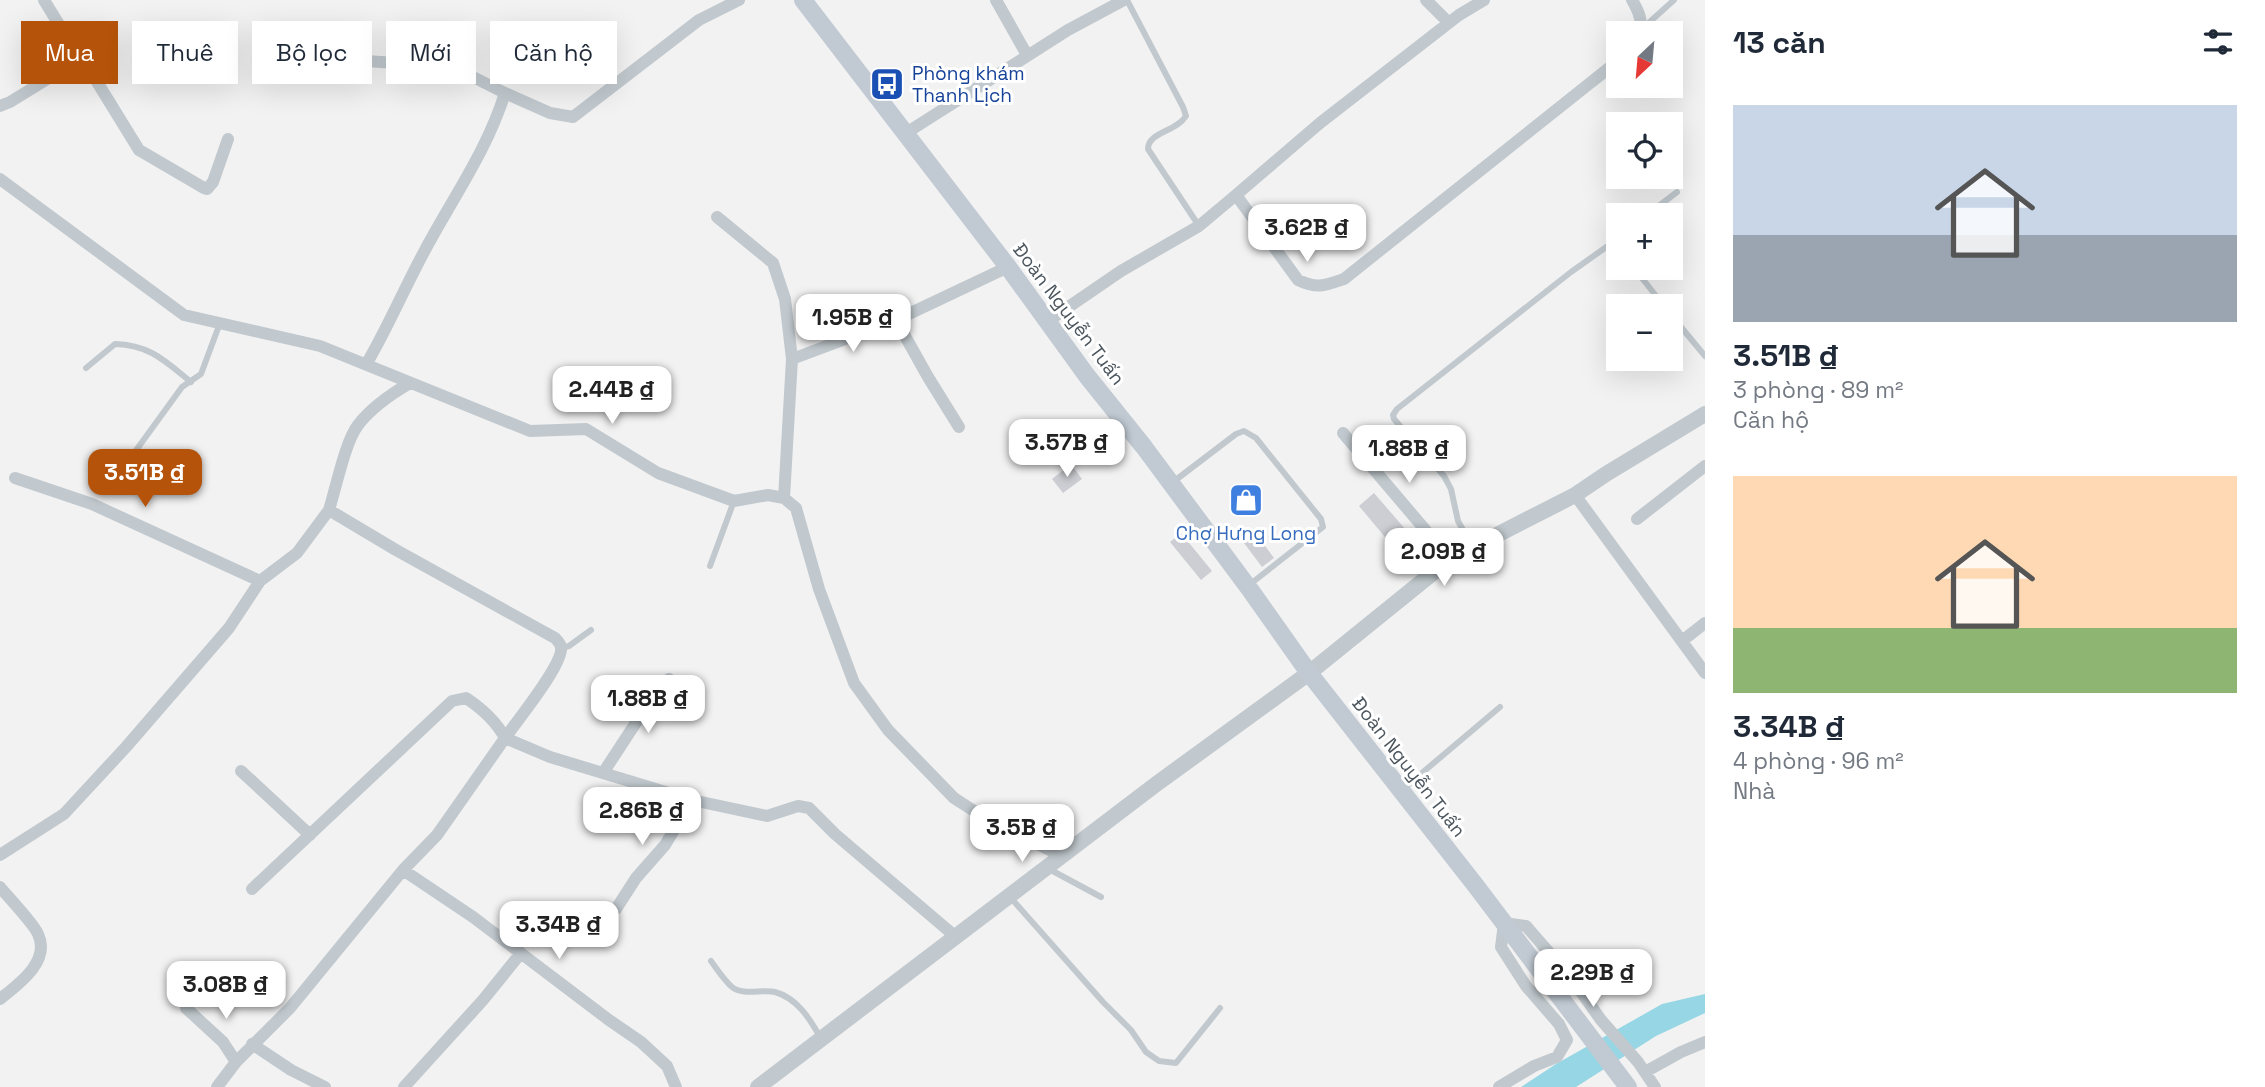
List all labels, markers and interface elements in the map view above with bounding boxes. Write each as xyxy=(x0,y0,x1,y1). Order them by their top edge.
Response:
chip: Mua xyxy=(21,21,118,84)
chip: Thuê xyxy=(132,21,238,84)
chip: Bộ lọc xyxy=(252,21,372,84)
chip: Mới xyxy=(386,21,476,84)
chip: Căn hộ xyxy=(490,21,617,84)
north arrow xyxy=(1606,21,1684,98)
map controls xyxy=(1606,21,1683,371)
text: 13 căn xyxy=(1733,23,1826,62)
icon: filters xyxy=(2199,23,2237,61)
place label: Phòng khám Thanh Lịch xyxy=(912,61,1025,108)
bus stop icon: Phòng khám Thanh Lịch xyxy=(868,65,906,103)
button: locate xyxy=(1606,112,1683,189)
icon: home xyxy=(1922,150,2048,276)
button: + xyxy=(1606,203,1683,280)
pin: 3.62B ₫ xyxy=(1242,204,1372,264)
text: 3.62B ₫ xyxy=(1264,212,1350,242)
street label: Đoàn Nguyễn Tuấn xyxy=(1008,238,1130,390)
pin: 1.95B ₫ xyxy=(788,294,918,354)
button: − xyxy=(1606,294,1683,371)
text: 1.95B ₫ xyxy=(812,302,894,332)
text: 3.51B ₫ xyxy=(1733,336,1840,375)
pin: 2.44B ₫ xyxy=(547,366,677,426)
text: 2.44B ₫ xyxy=(568,374,656,404)
text: 3 phòng · 89 m² xyxy=(1733,375,1903,405)
text: Căn hộ xyxy=(1733,405,1809,435)
pin: 3.57B ₫ xyxy=(1002,420,1132,479)
pin: 1.88B ₫ xyxy=(1344,426,1474,485)
text: 3.57B ₫ xyxy=(1025,427,1109,457)
text: 1.88B ₫ xyxy=(1368,433,1450,463)
pin: 3.51B ₫ xyxy=(80,449,210,509)
text: 3.51B ₫ xyxy=(104,457,186,487)
shop icon: Chợ Hưng Long xyxy=(1227,481,1265,519)
place label: Chợ Hưng Long xyxy=(1176,521,1316,546)
icon: home xyxy=(1922,521,2048,647)
pin: 2.09B ₫ xyxy=(1379,528,1509,588)
text: 2.09B ₫ xyxy=(1401,536,1487,566)
pin: 1.88B ₫ xyxy=(583,676,713,735)
text: 1.88B ₫ xyxy=(607,683,689,713)
street label: Đoàn Nguyễn Tuấn xyxy=(1346,692,1472,842)
text: 3.34B ₫ xyxy=(1733,707,1846,746)
text: 4 phòng · 96 m² xyxy=(1733,746,1904,776)
text: Nhà xyxy=(1733,776,1776,806)
pin: 2.86B ₫ xyxy=(577,788,707,847)
text: 2.86B ₫ xyxy=(599,795,685,825)
pin: 3.5B ₫ xyxy=(965,804,1079,864)
text: 3.5B ₫ xyxy=(986,812,1058,842)
pin: 3.34B ₫ xyxy=(494,902,624,961)
text: 3.34B ₫ xyxy=(516,909,602,939)
pin: 2.29B ₫ xyxy=(1528,950,1658,1009)
text: 2.29B ₫ xyxy=(1550,957,1636,987)
pin: 3.08B ₫ xyxy=(161,962,291,1021)
text: 3.08B ₫ xyxy=(183,969,269,999)

